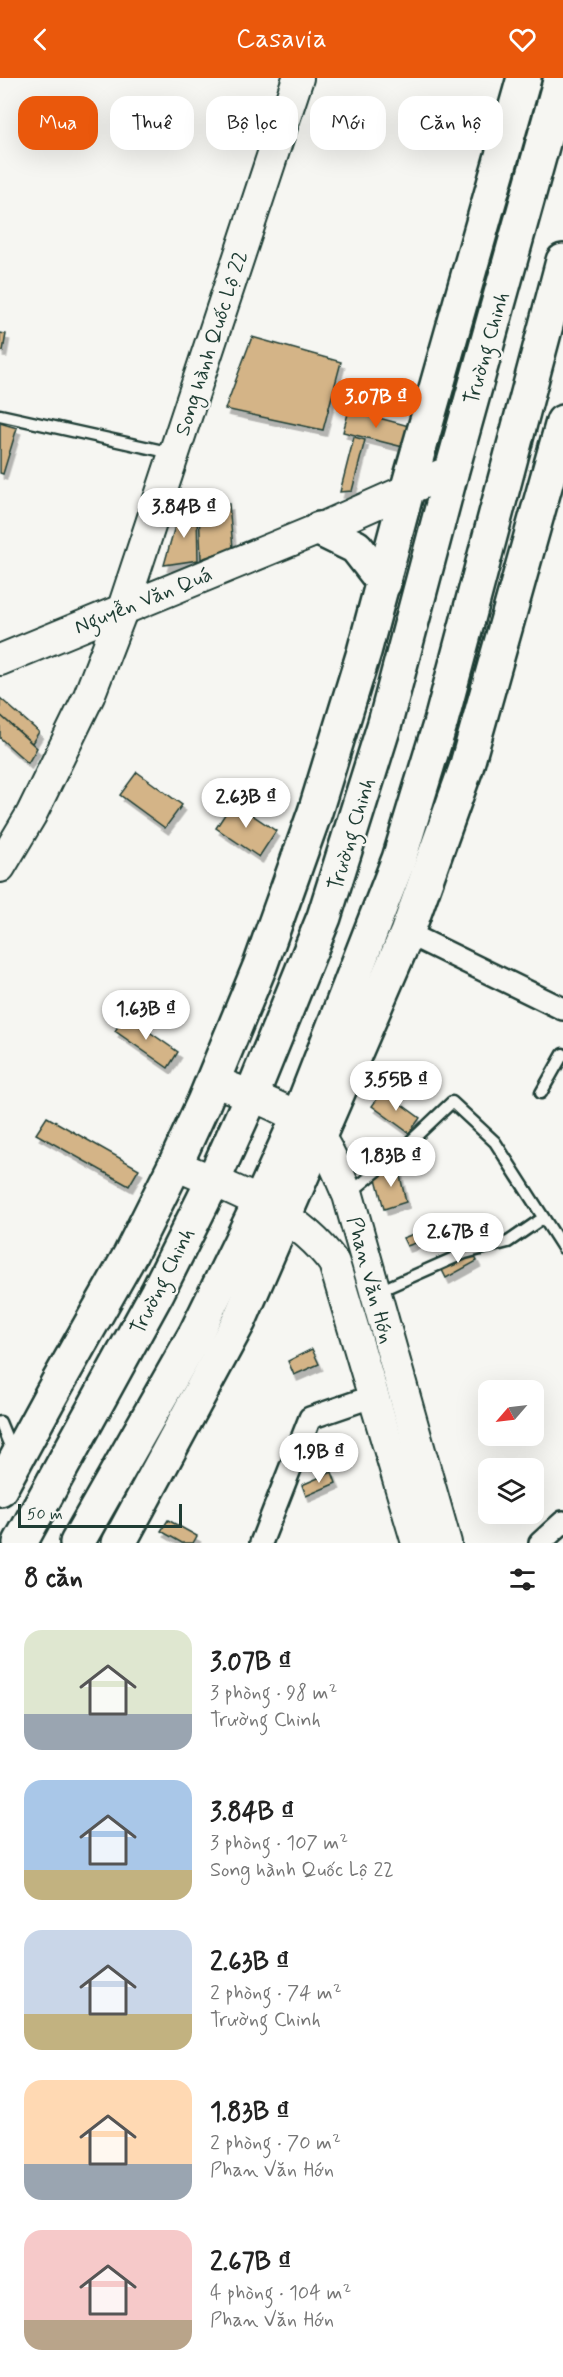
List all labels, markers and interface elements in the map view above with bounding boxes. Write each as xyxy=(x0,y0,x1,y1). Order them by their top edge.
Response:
text: Casavia xyxy=(236,22,327,57)
icon: back xyxy=(24,23,57,56)
icon: heart xyxy=(506,23,539,56)
chip: Mua xyxy=(18,96,98,150)
chip: Thuê xyxy=(110,96,194,150)
chip: Bộ lọc xyxy=(206,96,298,150)
chip: Mới xyxy=(310,96,386,150)
chip: Căn hộ xyxy=(398,96,503,150)
street label: Song hành Quốc Lộ 22 xyxy=(169,247,256,440)
street label: Trường Chinh xyxy=(457,289,518,409)
pin: 3.07B ₫ xyxy=(321,378,431,429)
text: 3.07B ₫ xyxy=(345,384,407,411)
pin: 3.84B ₫ xyxy=(129,488,239,539)
text: 3.84B ₫ xyxy=(152,494,216,521)
street label: Nguyễn Văn Quá xyxy=(70,561,217,643)
street label: Trường Chinh xyxy=(322,775,384,895)
pin: 2.63B ₫ xyxy=(191,778,301,829)
text: 2.63B ₫ xyxy=(216,784,276,811)
pin: 1.63B ₫ xyxy=(91,990,201,1041)
text: 1.63B ₫ xyxy=(116,996,176,1023)
pin: 3.55B ₫ xyxy=(341,1061,451,1112)
text: 3.55B ₫ xyxy=(364,1067,428,1094)
pin: 1.83B ₫ xyxy=(336,1137,446,1188)
text: 1.83B ₫ xyxy=(360,1143,422,1170)
pin: 2.67B ₫ xyxy=(403,1213,513,1264)
street label: Phan Văn Hớn xyxy=(340,1214,400,1347)
text: 2.67B ₫ xyxy=(427,1219,489,1246)
street label: Trường Chinh xyxy=(124,1223,204,1341)
north arrow xyxy=(478,1380,544,1446)
map controls xyxy=(478,1380,544,1524)
pin: 1.9B ₫ xyxy=(270,1433,368,1484)
text: 1.9B ₫ xyxy=(293,1439,345,1466)
button: layers xyxy=(478,1458,544,1524)
scale bar xyxy=(18,1501,182,1528)
text: 50 m xyxy=(27,1504,63,1525)
text: 8 căn xyxy=(24,1562,83,1596)
icon: filters xyxy=(506,1563,539,1596)
text: 3.07B ₫ xyxy=(210,1646,292,1680)
icon: home xyxy=(72,1654,144,1726)
text: 3 phòng · 98 m² xyxy=(210,1680,337,1707)
text: Trường Chinh xyxy=(210,1707,321,1734)
text: 3.84B ₫ xyxy=(210,1796,294,1830)
icon: home xyxy=(72,1804,144,1876)
text: 3 phòng · 107 m² xyxy=(210,1830,348,1857)
text: Song hành Quốc Lộ 22 xyxy=(210,1857,394,1884)
text: 2.63B ₫ xyxy=(210,1946,289,1980)
icon: home xyxy=(72,1954,144,2026)
text: 2 phòng · 74 m² xyxy=(210,1980,342,2007)
text: Trường Chinh xyxy=(210,2007,321,2034)
text: 1.83B ₫ xyxy=(210,2096,290,2130)
icon: home xyxy=(72,2104,144,2176)
text: 2 phòng · 70 m² xyxy=(210,2130,341,2157)
text: Phan Văn Hớn xyxy=(210,2157,334,2184)
text: 2.67B ₫ xyxy=(210,2246,291,2280)
icon: home xyxy=(72,2254,144,2326)
text: 4 phòng · 104 m² xyxy=(210,2280,351,2307)
text: Phan Văn Hớn xyxy=(210,2307,334,2334)

